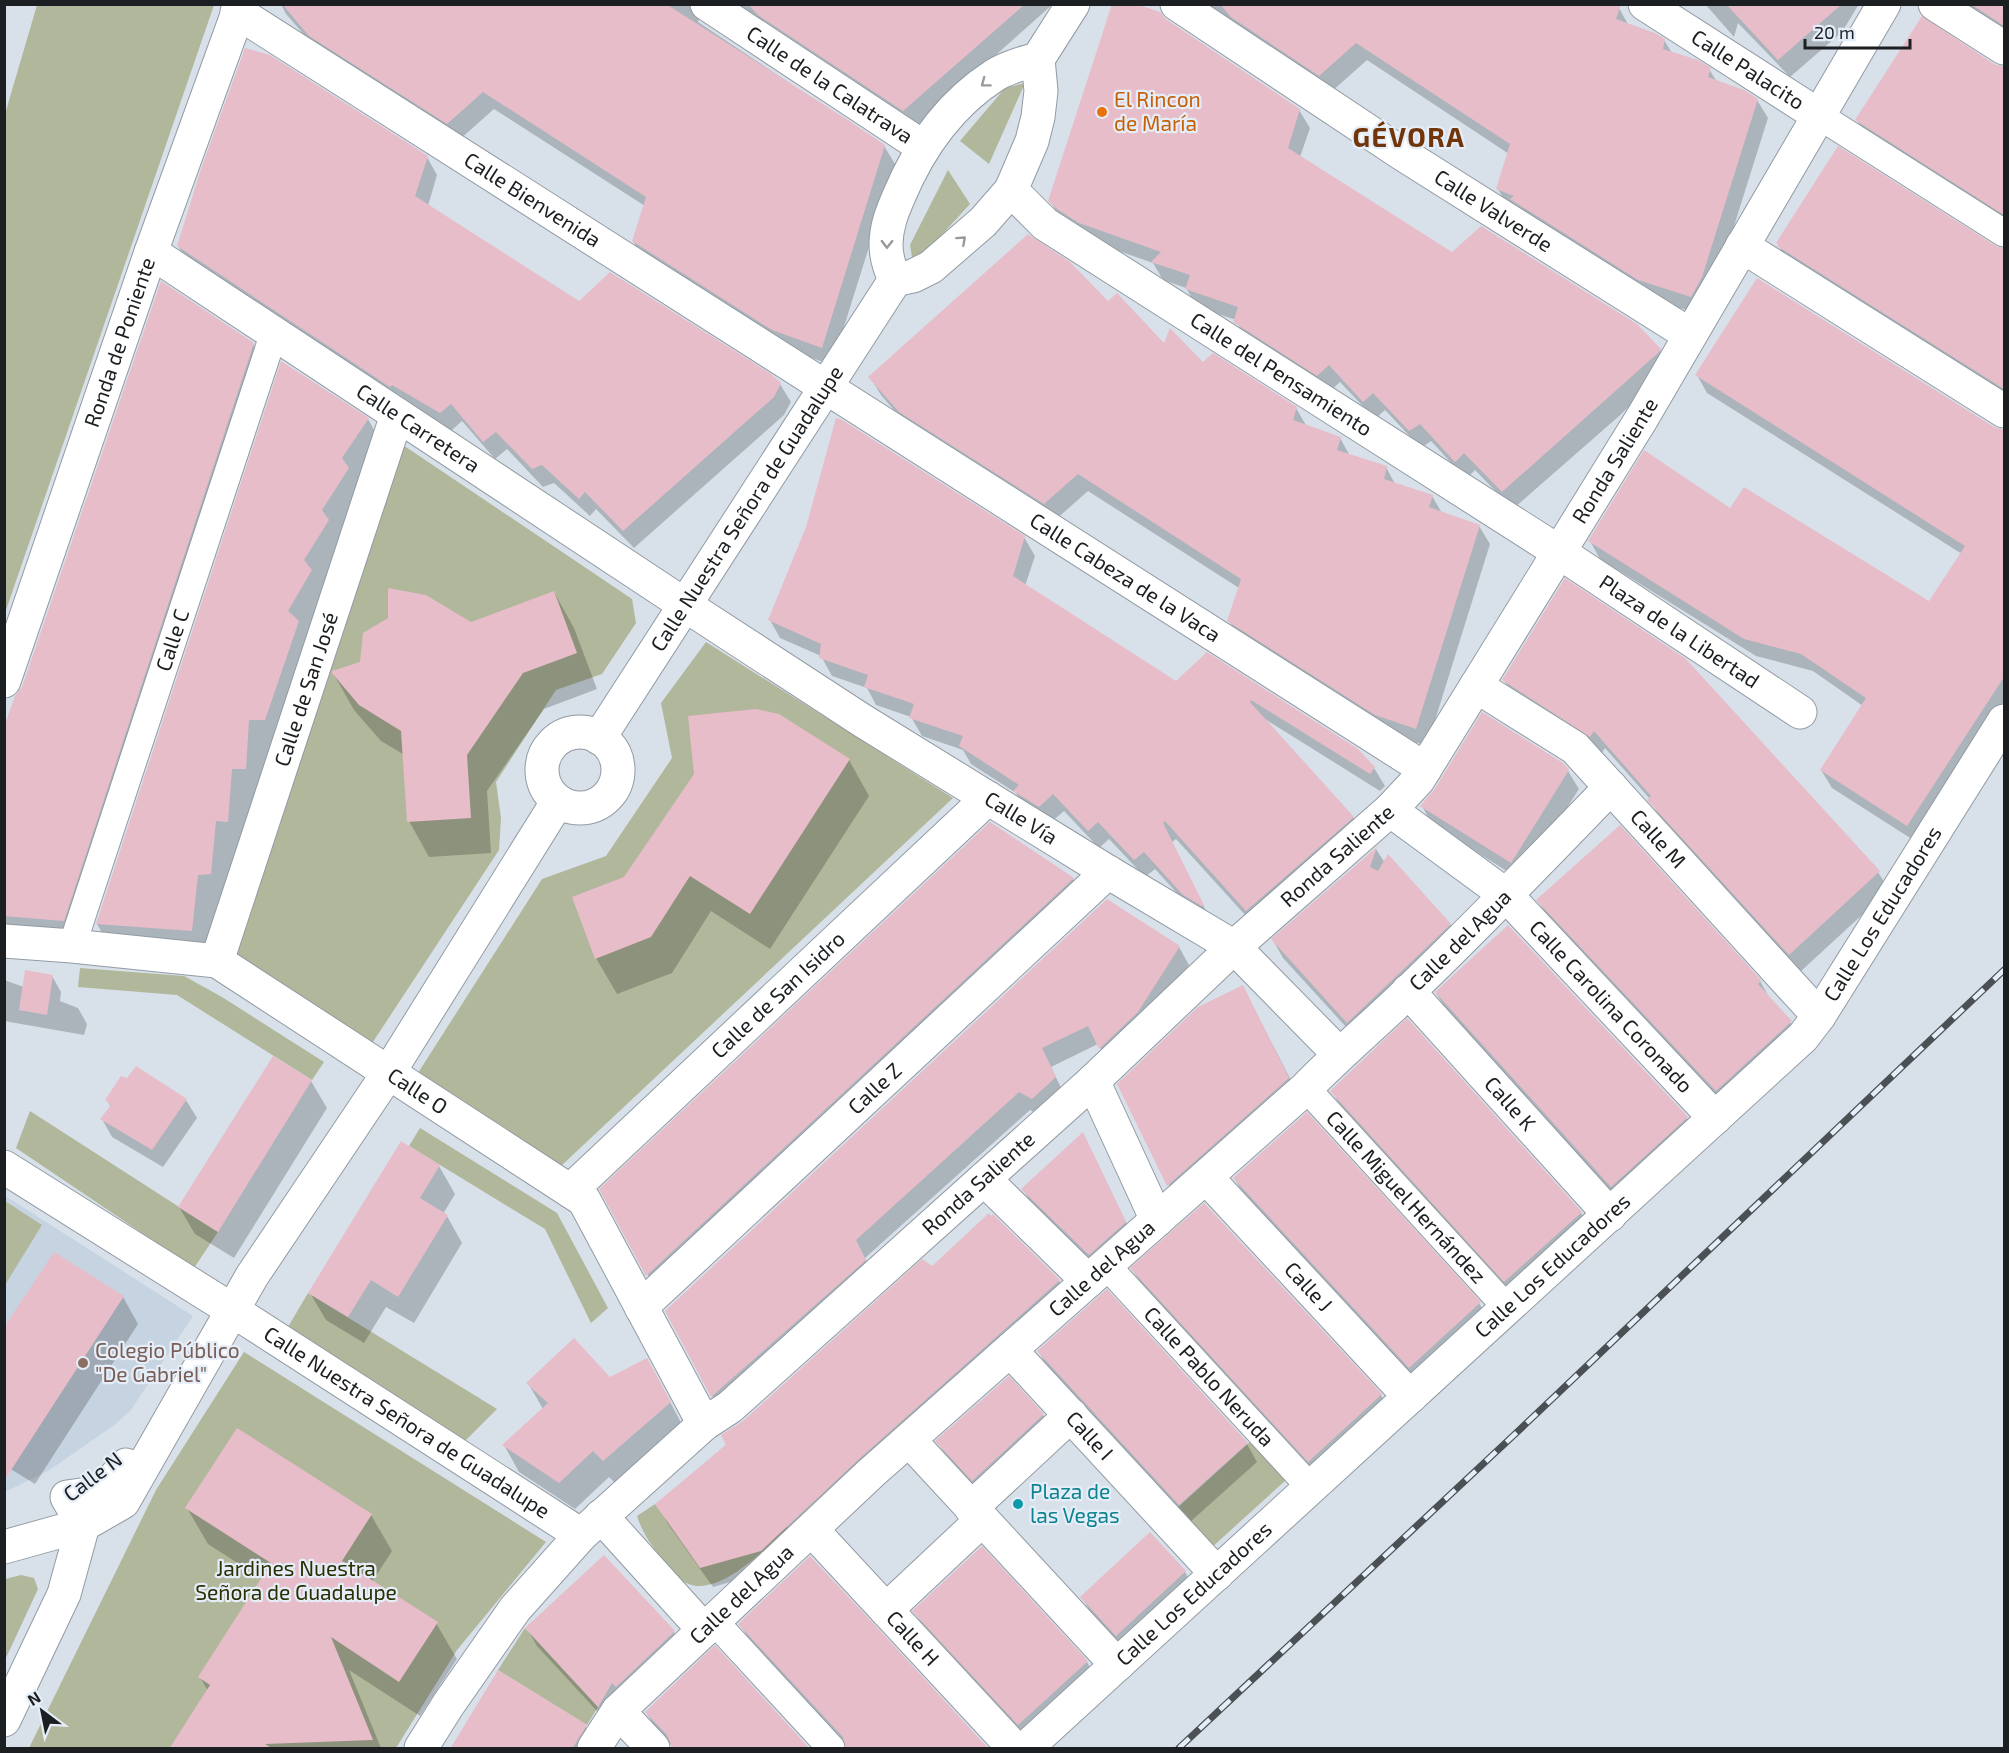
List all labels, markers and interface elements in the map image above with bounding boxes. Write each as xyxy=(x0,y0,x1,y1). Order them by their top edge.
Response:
scale bar xyxy=(1805,12,1910,50)
street label: Calle de la Calatrava xyxy=(742,20,918,148)
text: 20 m xyxy=(1814,21,1855,43)
street label: Calle Palacito xyxy=(1687,23,1810,114)
one-way arrow xyxy=(981,75,992,86)
place label: El Rincon de María xyxy=(1114,86,1201,135)
marker: El Rincon de María xyxy=(1095,105,1109,119)
district label: GÉVORA xyxy=(1353,120,1465,152)
street label: Calle Bienvenida xyxy=(460,146,606,252)
street label: Calle Valverde xyxy=(1430,163,1558,256)
one-way arrow xyxy=(956,236,966,247)
one-way arrow xyxy=(881,240,893,249)
street label: Ronda de Poniente xyxy=(78,254,159,430)
street label: Calle del Pensamiento xyxy=(1186,306,1377,441)
street label: Calle Nuestra Señora de Guadalupe xyxy=(644,360,847,655)
street label: Calle Carretera xyxy=(352,377,485,477)
street label: Ronda Saliente xyxy=(1566,393,1662,527)
street label: Calle Cabeza de la Vaca xyxy=(1026,507,1226,647)
street label: Plaza de la Libertad xyxy=(1595,568,1765,693)
street label: Calle C xyxy=(149,605,193,674)
street label: Calle de San José xyxy=(268,609,342,769)
street label: Calle Vía xyxy=(981,785,1063,849)
street label: Ronda Saliente xyxy=(1275,798,1398,911)
street label: Calle M xyxy=(1626,804,1692,873)
street label: Calle Los Educadores xyxy=(1818,821,1946,1005)
street label: Calle del Agua xyxy=(1403,883,1516,995)
street label: Calle Carolina Coronado xyxy=(1525,914,1699,1097)
street label: Calle de San Isidro xyxy=(705,925,849,1063)
street label: Calle Z xyxy=(842,1057,906,1119)
street label: Calle O xyxy=(384,1062,453,1119)
street label: Calle K xyxy=(1480,1071,1542,1136)
street label: Calle Miguel Hernández xyxy=(1322,1105,1492,1288)
street label: Ronda Saliente xyxy=(916,1126,1039,1240)
street label: Calle Los Educadores xyxy=(1469,1188,1635,1342)
street label: Calle del Agua xyxy=(1043,1214,1159,1321)
street label: Calle J xyxy=(1280,1256,1338,1316)
street label: Calle Pablo Neruda xyxy=(1140,1301,1280,1451)
street label: Calle Nuestra Señora de Guadalupe xyxy=(260,1320,555,1523)
place label: Colegio Público "De Gabriel" xyxy=(95,1337,240,1386)
marker: Colegio Público "De Gabriel" xyxy=(76,1356,90,1370)
street label: Calle I xyxy=(1062,1405,1119,1465)
street label: Calle N xyxy=(58,1446,126,1506)
place label: Plaza de las Vegas xyxy=(1030,1478,1120,1527)
marker: Plaza de las Vegas xyxy=(1011,1497,1025,1511)
street label: Calle Los Educadores xyxy=(1110,1516,1276,1670)
street label: Calle del Agua xyxy=(684,1539,798,1648)
park label: Jardines Nuestra Señora de Guadalupe xyxy=(195,1555,397,1604)
street label: Calle H xyxy=(882,1605,945,1670)
north arrow xyxy=(12,1681,72,1741)
text: N xyxy=(24,1687,44,1709)

